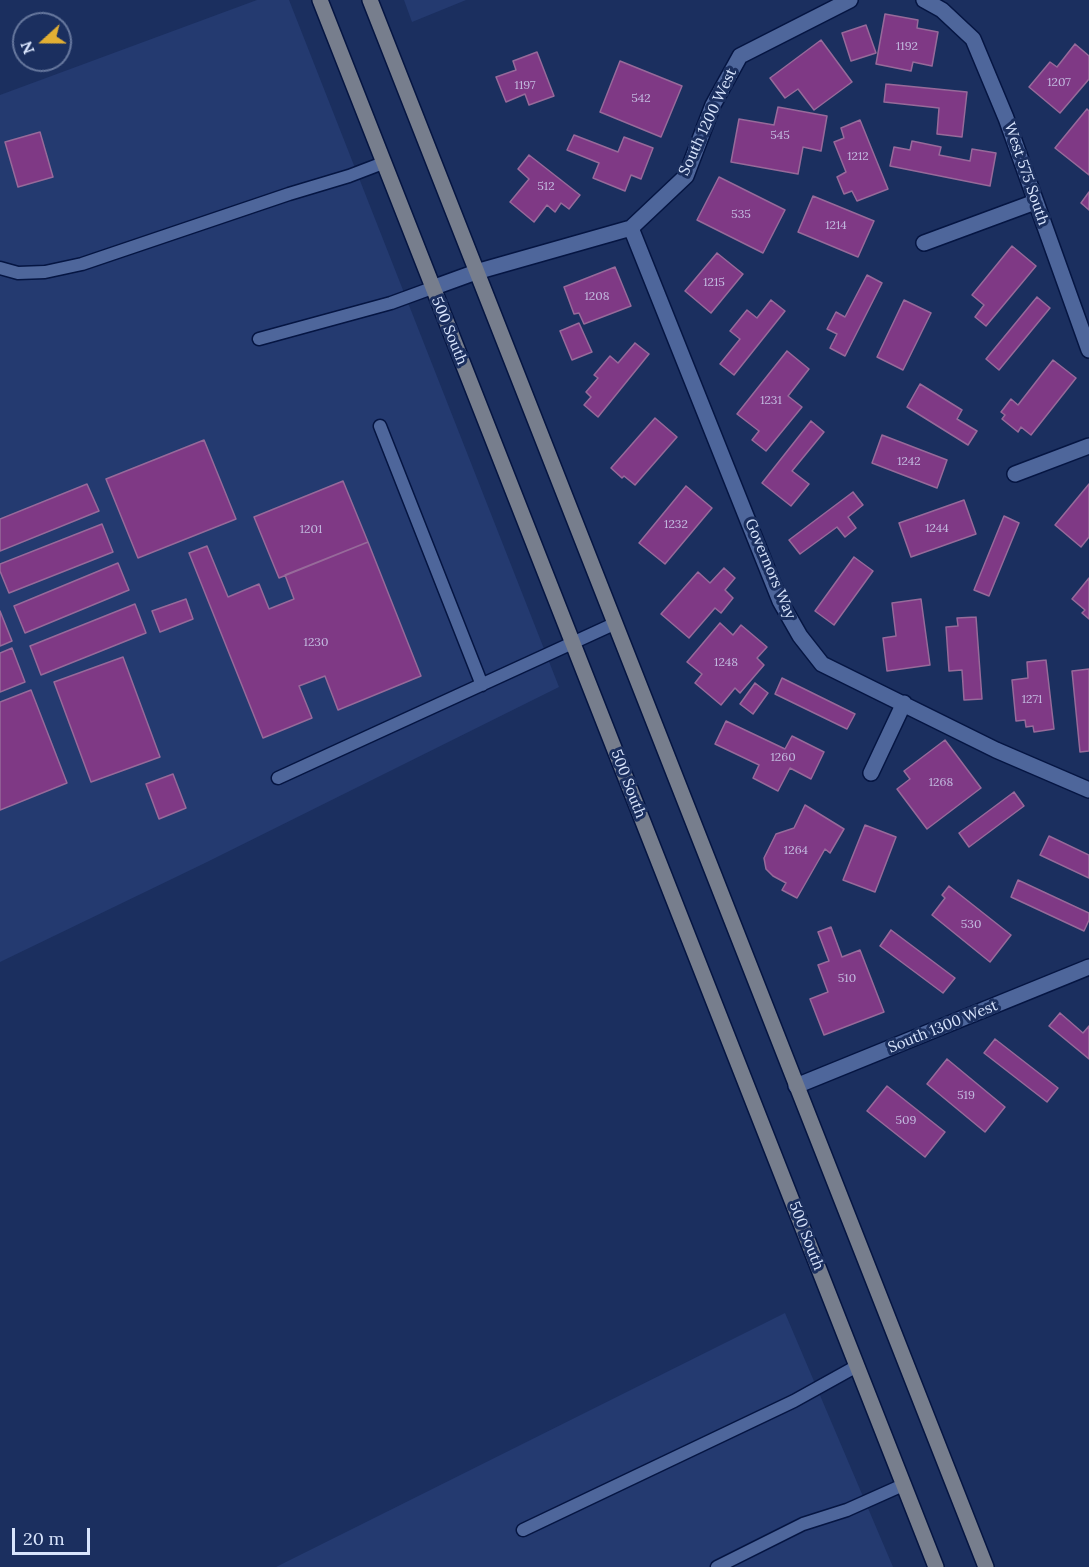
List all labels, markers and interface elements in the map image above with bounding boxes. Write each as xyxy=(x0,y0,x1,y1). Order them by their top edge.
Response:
north arrow xyxy=(12,12,72,72)
text: N xyxy=(16,38,39,57)
house number: 1192 xyxy=(896,40,918,54)
street label: South 1200 West xyxy=(675,66,741,178)
house number: 1207 xyxy=(1047,76,1071,90)
house number: 1197 xyxy=(515,79,535,93)
house number: 542 xyxy=(631,92,651,106)
street label: West 575 South xyxy=(1000,120,1052,228)
house number: 545 xyxy=(770,129,790,143)
house number: 1212 xyxy=(847,150,869,164)
house number: 512 xyxy=(537,180,555,194)
house number: 535 xyxy=(731,208,751,222)
house number: 1214 xyxy=(825,219,847,233)
house number: 1215 xyxy=(703,276,725,290)
house number: 1208 xyxy=(584,290,610,304)
street label: 500 South xyxy=(427,294,471,368)
house number: 1231 xyxy=(760,394,782,408)
house number: 1242 xyxy=(897,455,921,469)
street label: Governors Way xyxy=(741,516,799,622)
house number: 1232 xyxy=(664,518,688,532)
house number: 1244 xyxy=(925,522,949,536)
house number: 1201 xyxy=(300,523,322,537)
house number: 1230 xyxy=(304,636,328,650)
house number: 1248 xyxy=(714,656,738,670)
house number: 1271 xyxy=(1022,693,1042,707)
street label: 500 South xyxy=(607,747,649,821)
house number: 1260 xyxy=(770,751,796,765)
house number: 1268 xyxy=(929,776,953,790)
house number: 1264 xyxy=(784,844,808,858)
house number: 530 xyxy=(961,918,981,932)
house number: 510 xyxy=(838,972,856,986)
street label: South 1300 West xyxy=(886,997,1000,1057)
house number: 519 xyxy=(957,1089,975,1103)
house number: 509 xyxy=(896,1114,916,1128)
street label: 500 South xyxy=(785,1199,827,1273)
scale bar xyxy=(15,1516,93,1554)
text: 20 m xyxy=(23,1527,65,1550)

